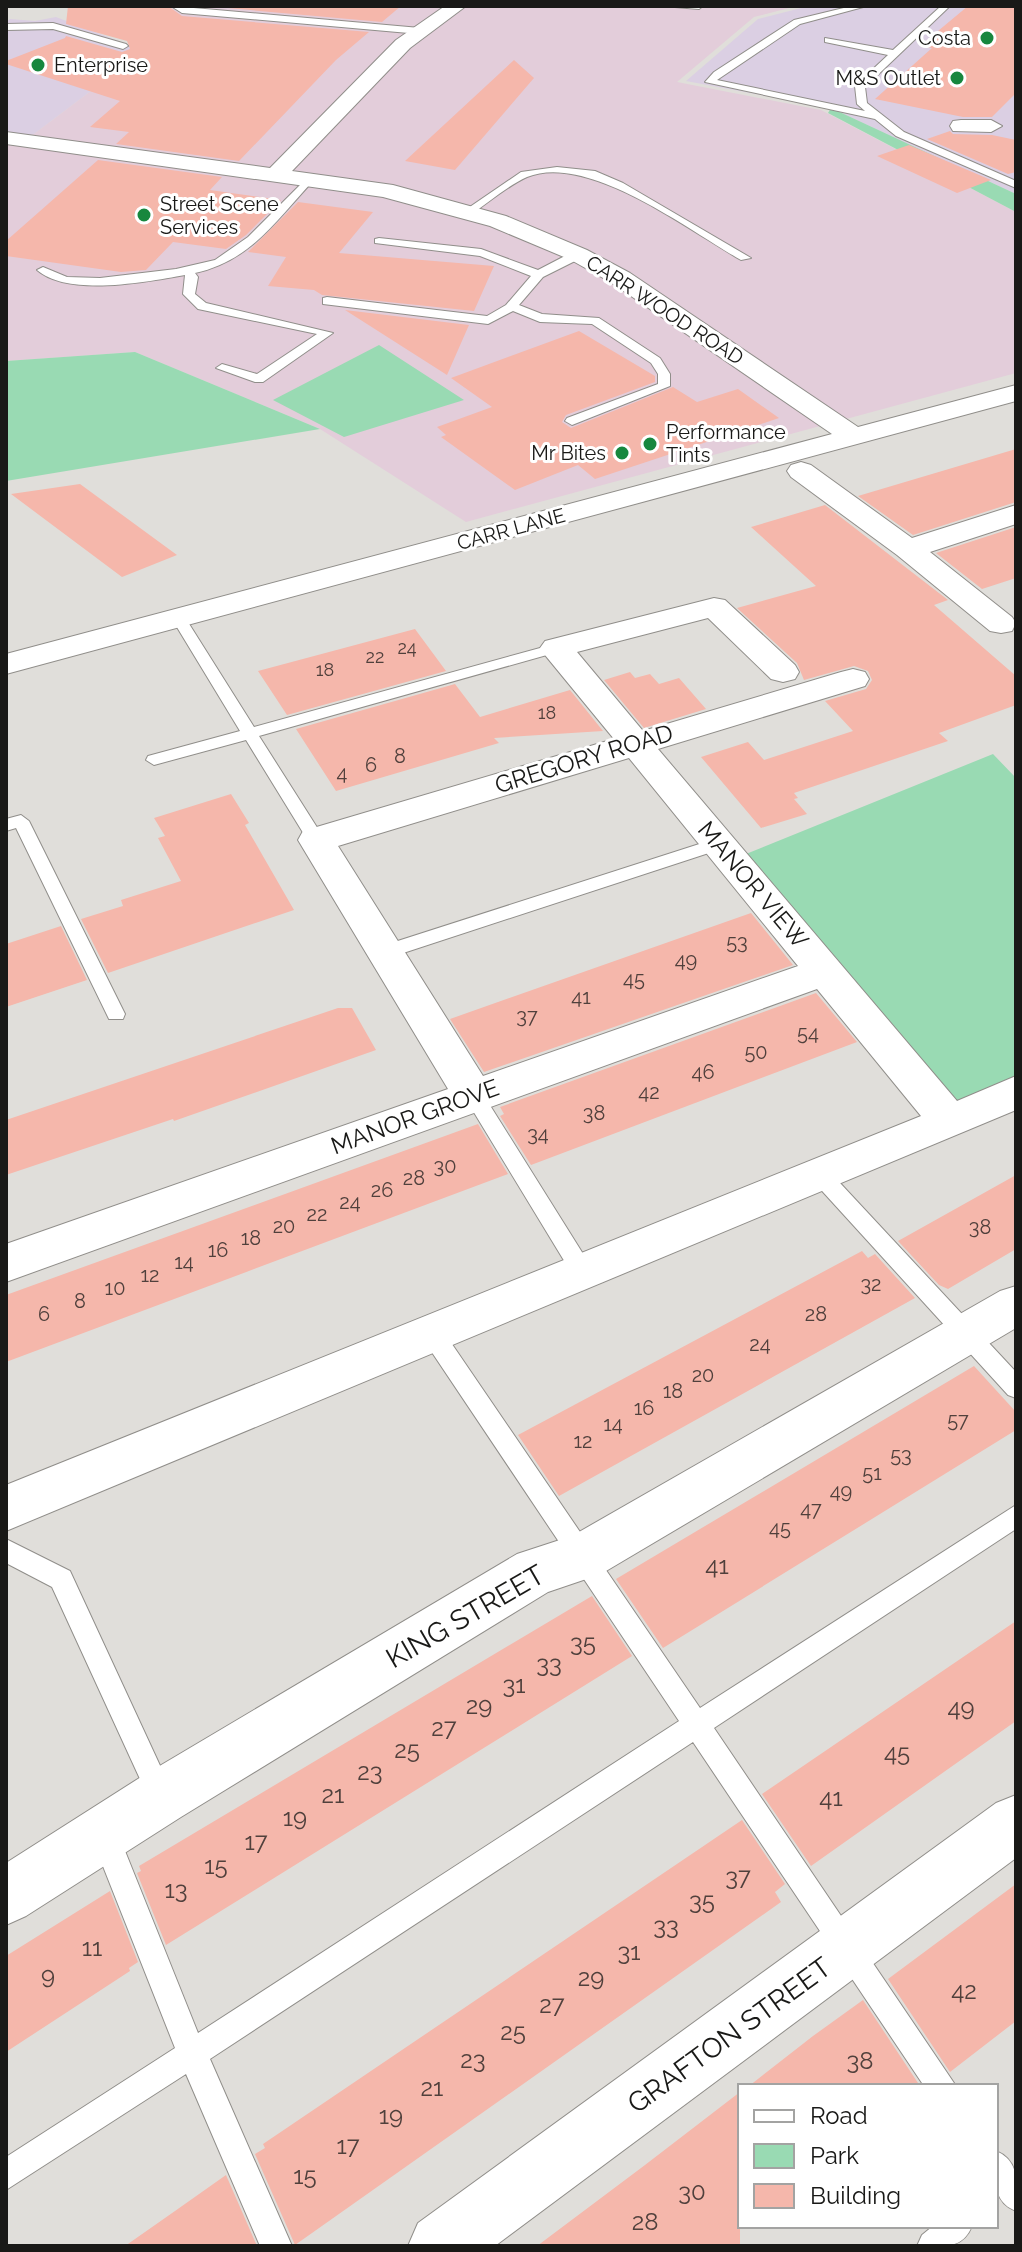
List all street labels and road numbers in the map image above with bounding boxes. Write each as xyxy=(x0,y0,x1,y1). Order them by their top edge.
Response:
street label: CARR WOOD ROAD xyxy=(582,250,748,370)
street label: CARR LANE xyxy=(454,503,568,555)
street label: GREGORY ROAD xyxy=(491,718,676,799)
street label: MANOR VIEW xyxy=(692,815,815,954)
street label: MANOR GROVE xyxy=(327,1073,503,1160)
street label: KING STREET xyxy=(380,1558,550,1675)
street label: GRAFTON STREET xyxy=(621,1951,837,2120)

